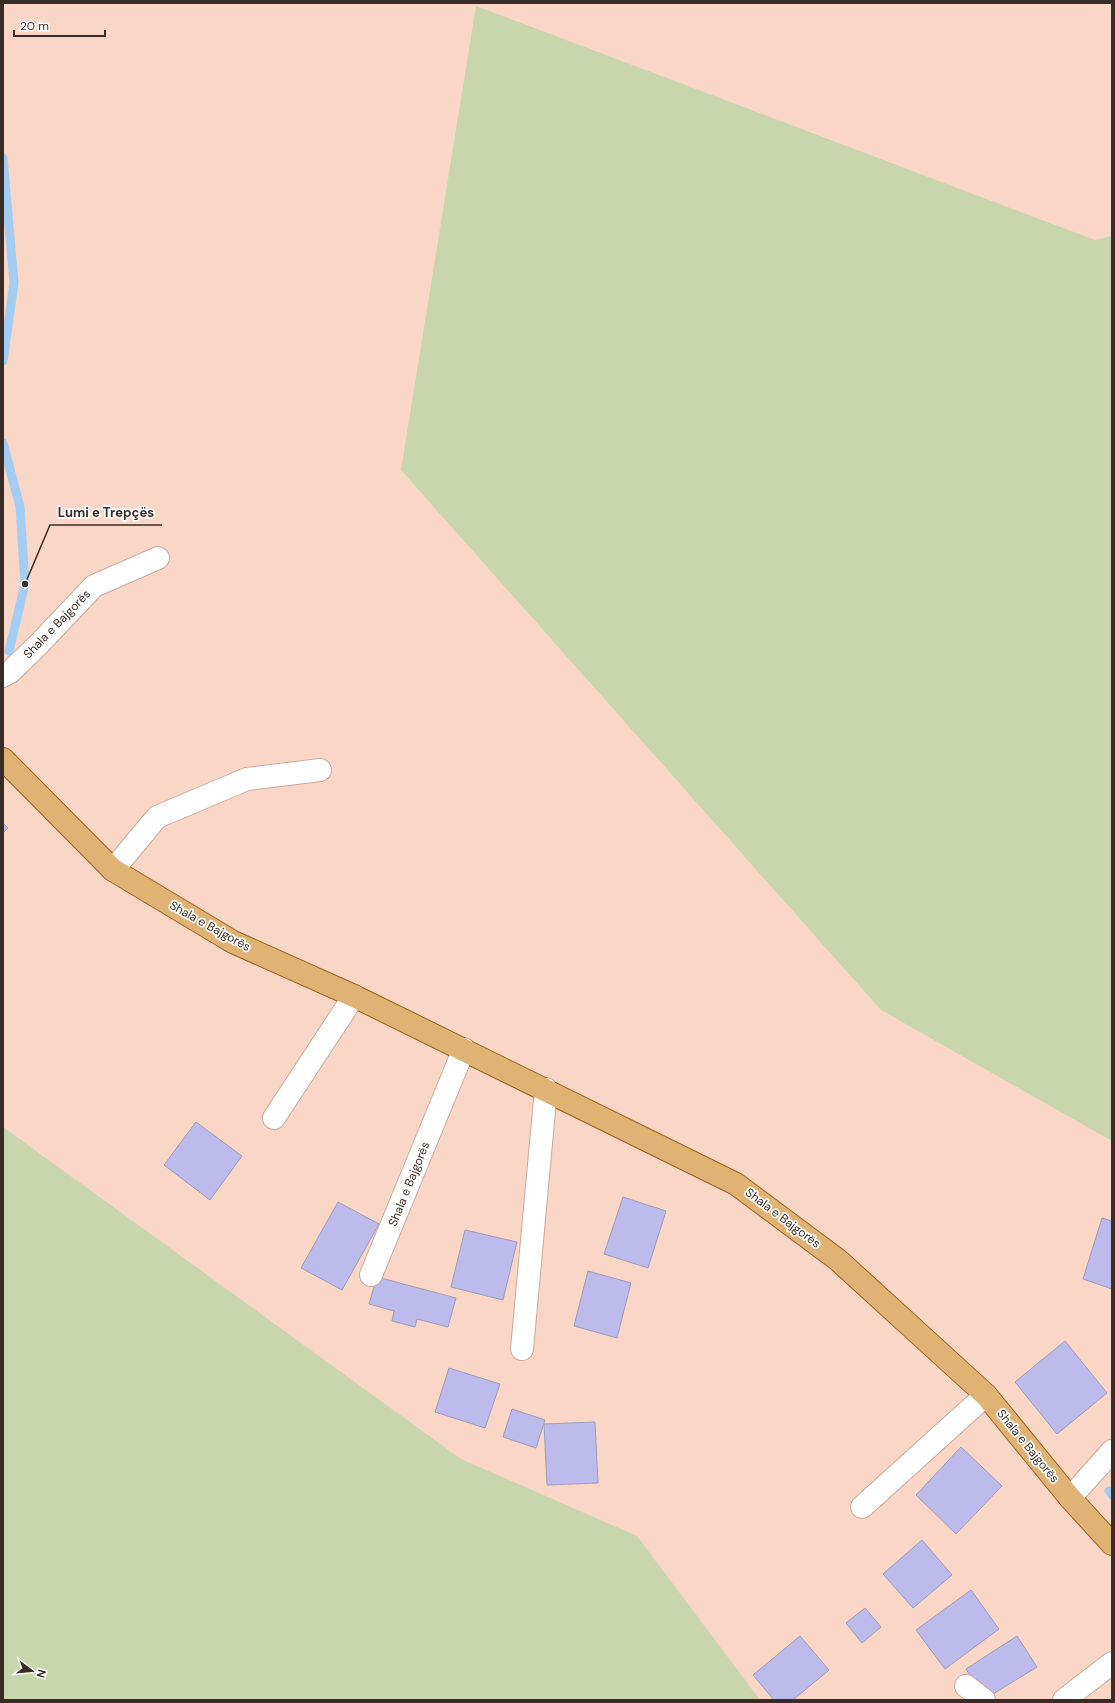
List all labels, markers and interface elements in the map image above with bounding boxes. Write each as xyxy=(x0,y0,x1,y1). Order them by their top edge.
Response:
scale bar xyxy=(14,12,105,38)
text: 20 m xyxy=(20,18,49,34)
callout: Lumi e Trepçës xyxy=(50,500,162,525)
text: Lumi e Trepçës xyxy=(58,504,154,521)
street label: Shala e Bajgorës xyxy=(20,586,94,662)
street label: Shala e Bajgorës xyxy=(167,897,253,955)
street label: Shala e Bajgorës xyxy=(385,1139,433,1229)
street label: Shala e Bajgorës xyxy=(742,1184,824,1252)
street label: Shala e Bajgorës xyxy=(993,1406,1063,1486)
north arrow xyxy=(12,1651,52,1691)
text: N xyxy=(34,1668,49,1680)

